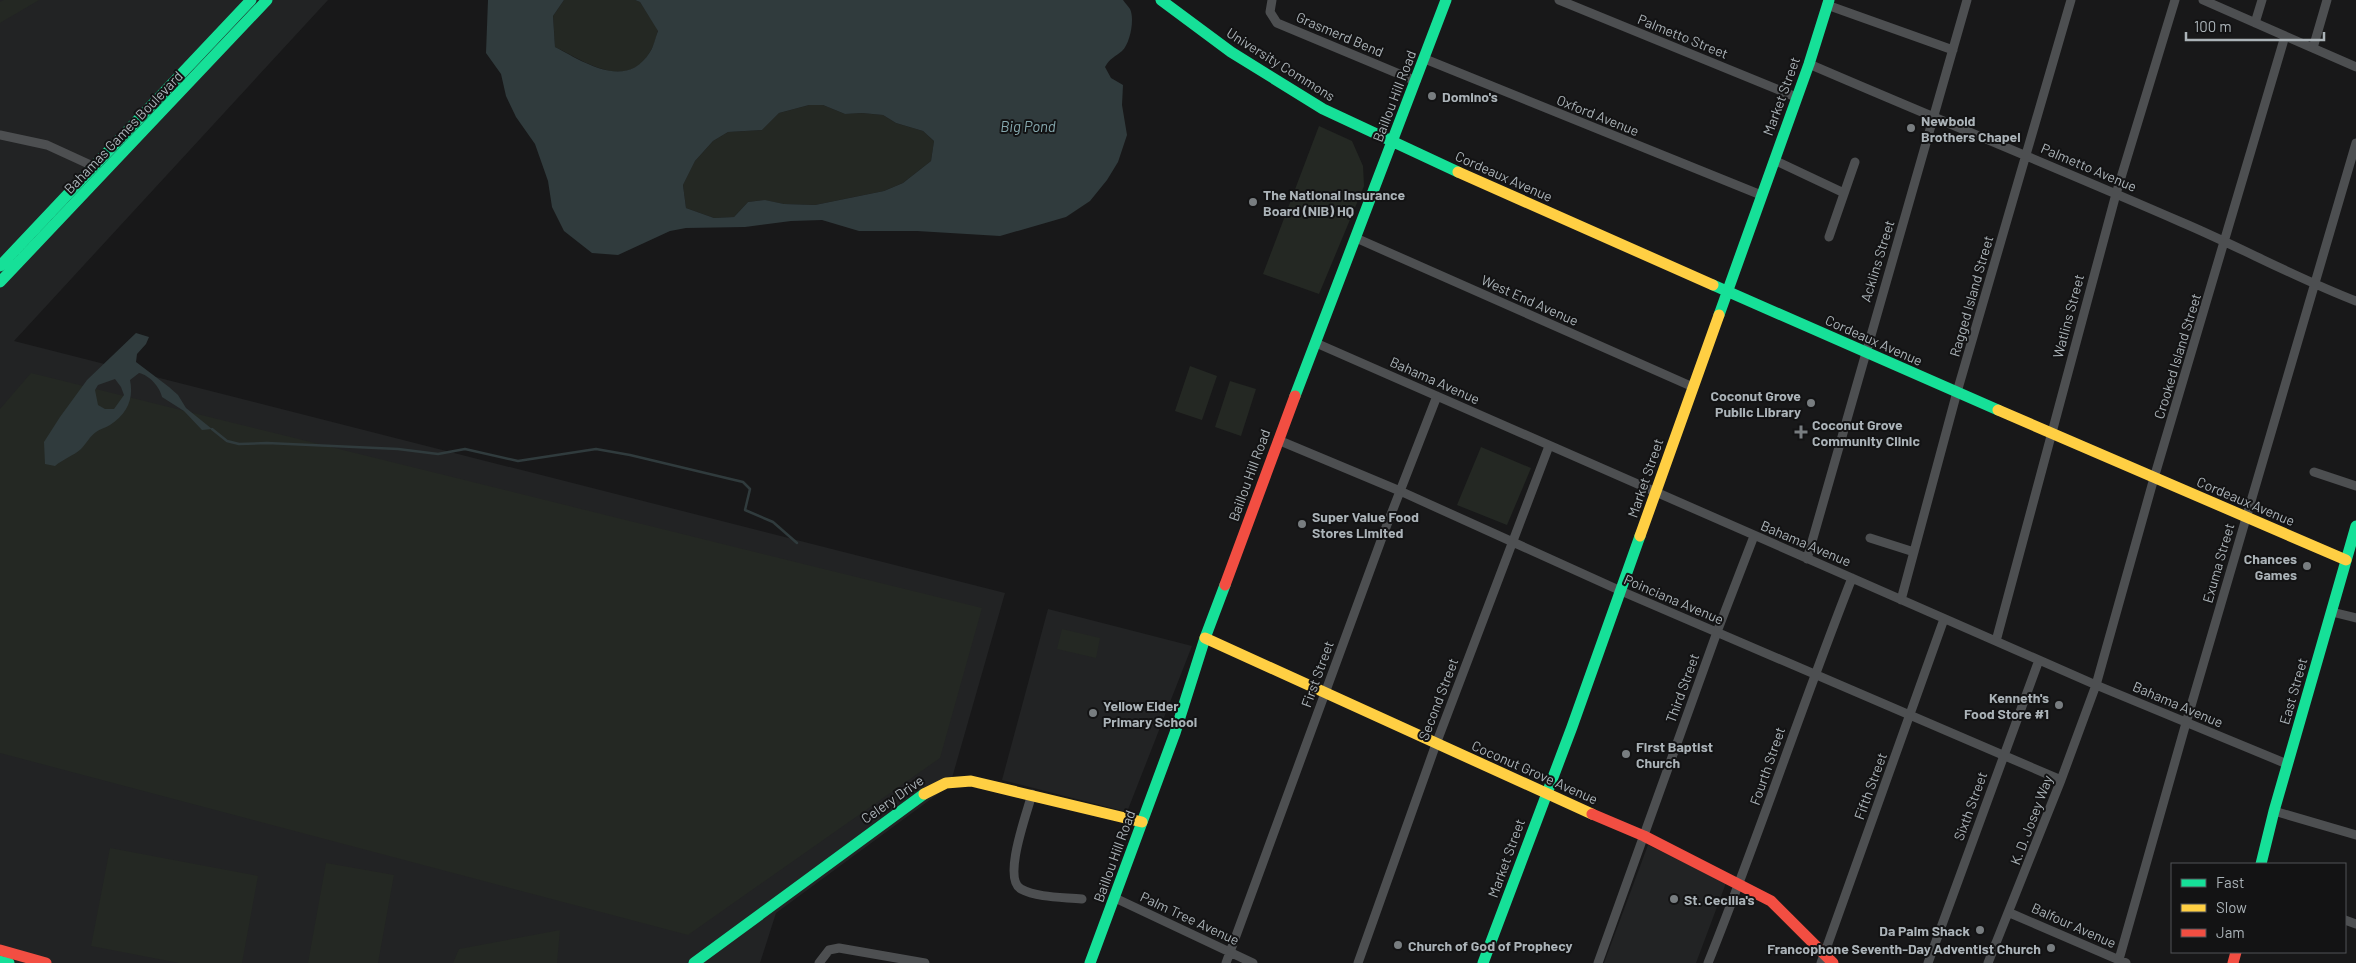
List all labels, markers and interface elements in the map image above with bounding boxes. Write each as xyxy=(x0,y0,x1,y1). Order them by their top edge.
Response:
street label: Grasmerd Bend xyxy=(1294,8,1386,60)
street label: Palmetto Street xyxy=(1635,10,1731,62)
scale bar xyxy=(2186,10,2324,42)
text: 100 m xyxy=(2194,17,2232,35)
street label: University Commons xyxy=(1224,24,1339,104)
street label: Baillou Hill Road xyxy=(1369,48,1419,144)
street label: Market Street xyxy=(1759,54,1803,138)
street label: Bahamas Games Boulevard xyxy=(60,67,186,197)
place label: Domino's xyxy=(1442,88,1498,105)
marker: Domino's xyxy=(1426,90,1438,102)
street label: Oxford Avenue xyxy=(1554,91,1642,139)
place label: Newbold Brothers Chapel xyxy=(1921,112,2021,145)
water label: Big Pond xyxy=(1000,117,1056,135)
marker: Newbold Brothers Chapel xyxy=(1905,122,1917,134)
street label: Palmetto Avenue xyxy=(2039,139,2139,195)
street label: Cordeaux Avenue xyxy=(1453,147,1555,205)
place label: The National Insurance Board (NIB) HQ xyxy=(1263,186,1405,219)
marker: The National Insurance Board (NIB) HQ xyxy=(1247,196,1259,208)
street label: Acklins Street xyxy=(1856,218,1898,304)
street label: Ragged Island Street xyxy=(1946,233,1996,359)
street label: West End Avenue xyxy=(1479,271,1581,329)
street label: Watlins Street xyxy=(2049,272,2087,360)
street label: Crooked Island Street xyxy=(2150,291,2204,421)
street label: Cordeaux Avenue xyxy=(1823,311,1925,369)
street label: Bahama Avenue xyxy=(1387,353,1483,407)
place label: Coconut Grove Public Library xyxy=(1710,387,1801,420)
marker: Coconut Grove Public Library xyxy=(1805,397,1817,409)
place label: Coconut Grove Community Clinic xyxy=(1812,416,1920,449)
marker: Coconut Grove Community Clinic xyxy=(1794,425,1808,439)
street label: Baillou Hill Road xyxy=(1224,427,1274,523)
street label: Market Street xyxy=(1624,436,1666,520)
street label: Cordeaux Avenue xyxy=(2194,473,2298,529)
place label: Super Value Food Stores Limited xyxy=(1312,508,1419,541)
street label: Bahama Avenue xyxy=(1758,516,1854,570)
marker: Super Value Food Stores Limited xyxy=(1296,518,1308,530)
street label: Exuma Street xyxy=(2198,521,2238,605)
place label: Chances Games xyxy=(2244,550,2297,583)
marker: Chances Games xyxy=(2301,560,2313,572)
street label: Poinciana Avenue xyxy=(1622,570,1726,628)
street label: First Street xyxy=(1297,638,1337,710)
street label: Third Street xyxy=(1662,651,1702,725)
street label: Second Street xyxy=(1415,656,1461,742)
street label: East Street xyxy=(2275,656,2311,726)
street label: Bahama Avenue xyxy=(2130,677,2226,731)
place label: Kenneth's Food Store #1 xyxy=(1964,689,2049,722)
place label: Yellow Elder Primary School xyxy=(1103,697,1197,730)
marker: Kenneth's Food Store #1 xyxy=(2053,699,2065,711)
marker: Yellow Elder Primary School xyxy=(1087,707,1099,719)
street label: Fourth Street xyxy=(1746,725,1788,807)
street label: Coconut Grove Avenue xyxy=(1469,737,1601,807)
place label: First Baptist Church xyxy=(1636,738,1713,771)
marker: First Baptist Church xyxy=(1620,748,1632,760)
street label: Fifth Street xyxy=(1850,750,1890,822)
street label: Sixth Street xyxy=(1950,769,1990,843)
street label: Celery Drive xyxy=(857,771,927,827)
street label: K. D. Josey Way xyxy=(2006,772,2056,867)
street label: Baillou Hill Road xyxy=(1089,808,1139,904)
street label: Market Street xyxy=(1484,816,1528,900)
legend xyxy=(2171,863,2346,953)
text: Fast xyxy=(2216,873,2244,891)
street label: Palm Tree Avenue xyxy=(1138,888,1242,948)
place label: St. Cecilia's xyxy=(1684,891,1755,908)
marker: St. Cecilia's xyxy=(1668,893,1680,905)
text: Slow xyxy=(2216,898,2247,916)
street label: Balfour Avenue xyxy=(2029,899,2119,951)
place label: Da Palm Shack xyxy=(1879,922,1971,939)
text: Jam xyxy=(2216,923,2245,941)
marker: Da Palm Shack xyxy=(1974,924,1986,936)
place label: Church of God of Prophecy xyxy=(1408,937,1573,954)
marker: Church of God of Prophecy xyxy=(1392,939,1404,951)
place label: Francophone Seventh-Day Adventist Church xyxy=(1767,940,2041,957)
marker: Francophone Seventh-Day Adventist Church xyxy=(2045,942,2057,954)

